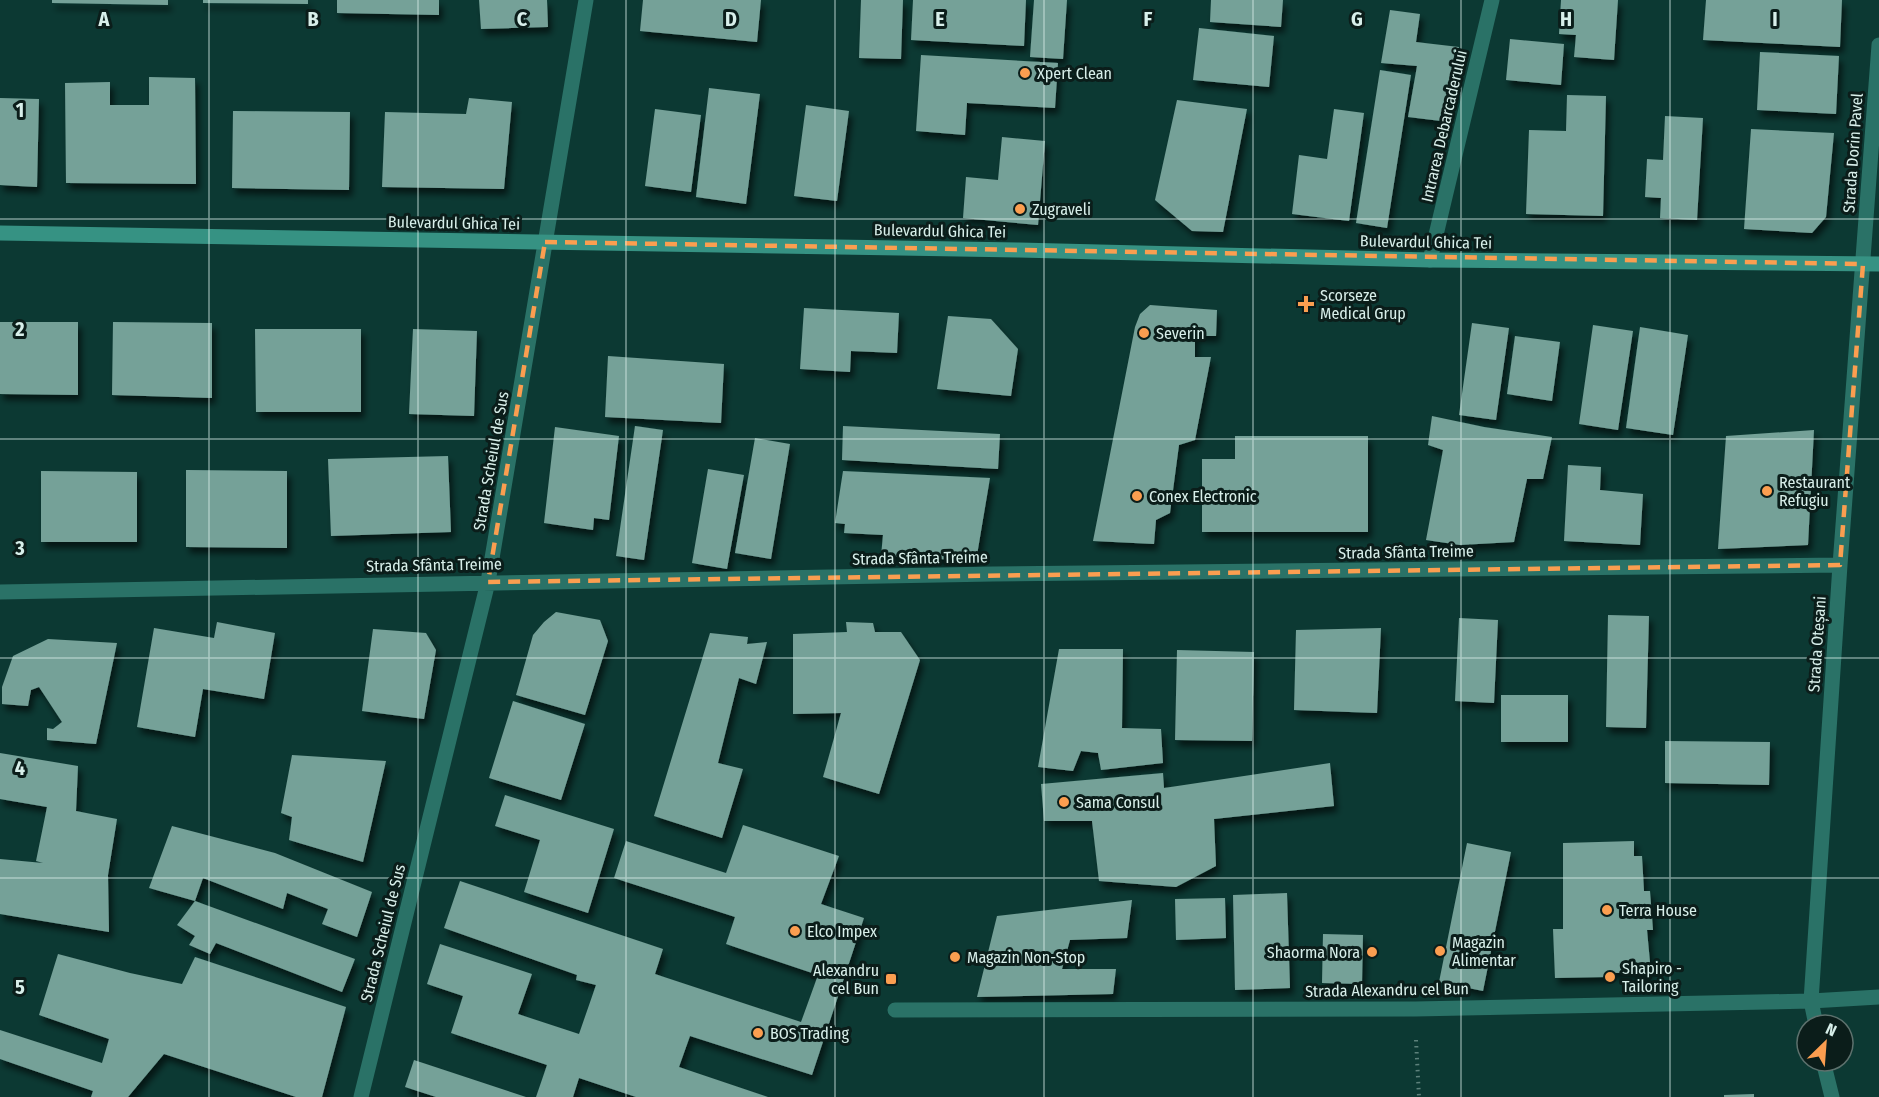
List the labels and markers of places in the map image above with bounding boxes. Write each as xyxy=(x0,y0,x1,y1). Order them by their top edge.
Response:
place label: Xpert Clean xyxy=(1037,64,1112,83)
marker: Xpert Clean xyxy=(1018,66,1032,80)
place label: Zugraveli xyxy=(1032,200,1091,219)
marker: Zugraveli xyxy=(1013,202,1027,216)
place label: Scorseze Medical Grup xyxy=(1320,286,1406,323)
marker: Scorseze Medical Grup xyxy=(1297,295,1315,313)
place label: Severin xyxy=(1156,324,1205,343)
marker: Severin xyxy=(1137,326,1151,340)
place label: Restaurant Refugiu xyxy=(1779,473,1851,510)
marker: Restaurant Refugiu xyxy=(1760,484,1774,498)
place label: Conex Electronic xyxy=(1149,487,1257,506)
marker: Conex Electronic xyxy=(1130,489,1144,503)
place label: Sama Consul xyxy=(1076,793,1160,812)
marker: Sama Consul xyxy=(1057,795,1071,809)
place label: Terra House xyxy=(1619,901,1697,920)
marker: Terra House xyxy=(1600,903,1614,917)
place label: Elco Impex xyxy=(807,922,877,941)
marker: Elco Impex xyxy=(788,924,802,938)
place label: Magazin Alimentar xyxy=(1452,933,1516,970)
place label: Shaorma Nora xyxy=(1267,943,1360,962)
marker: Magazin Alimentar xyxy=(1433,944,1447,958)
marker: Shaorma Nora xyxy=(1365,945,1379,959)
place label: Magazin Non-Stop xyxy=(967,948,1085,967)
marker: Magazin Non-Stop xyxy=(948,950,962,964)
place label: Shapiro - Tailoring xyxy=(1622,959,1682,996)
place label: Alexandru cel Bun xyxy=(813,961,879,998)
marker: Shapiro - Tailoring xyxy=(1603,970,1617,984)
marker: Alexandru cel Bun xyxy=(884,972,898,986)
place label: BOS Trading xyxy=(770,1024,849,1043)
marker: BOS Trading xyxy=(751,1026,765,1040)

